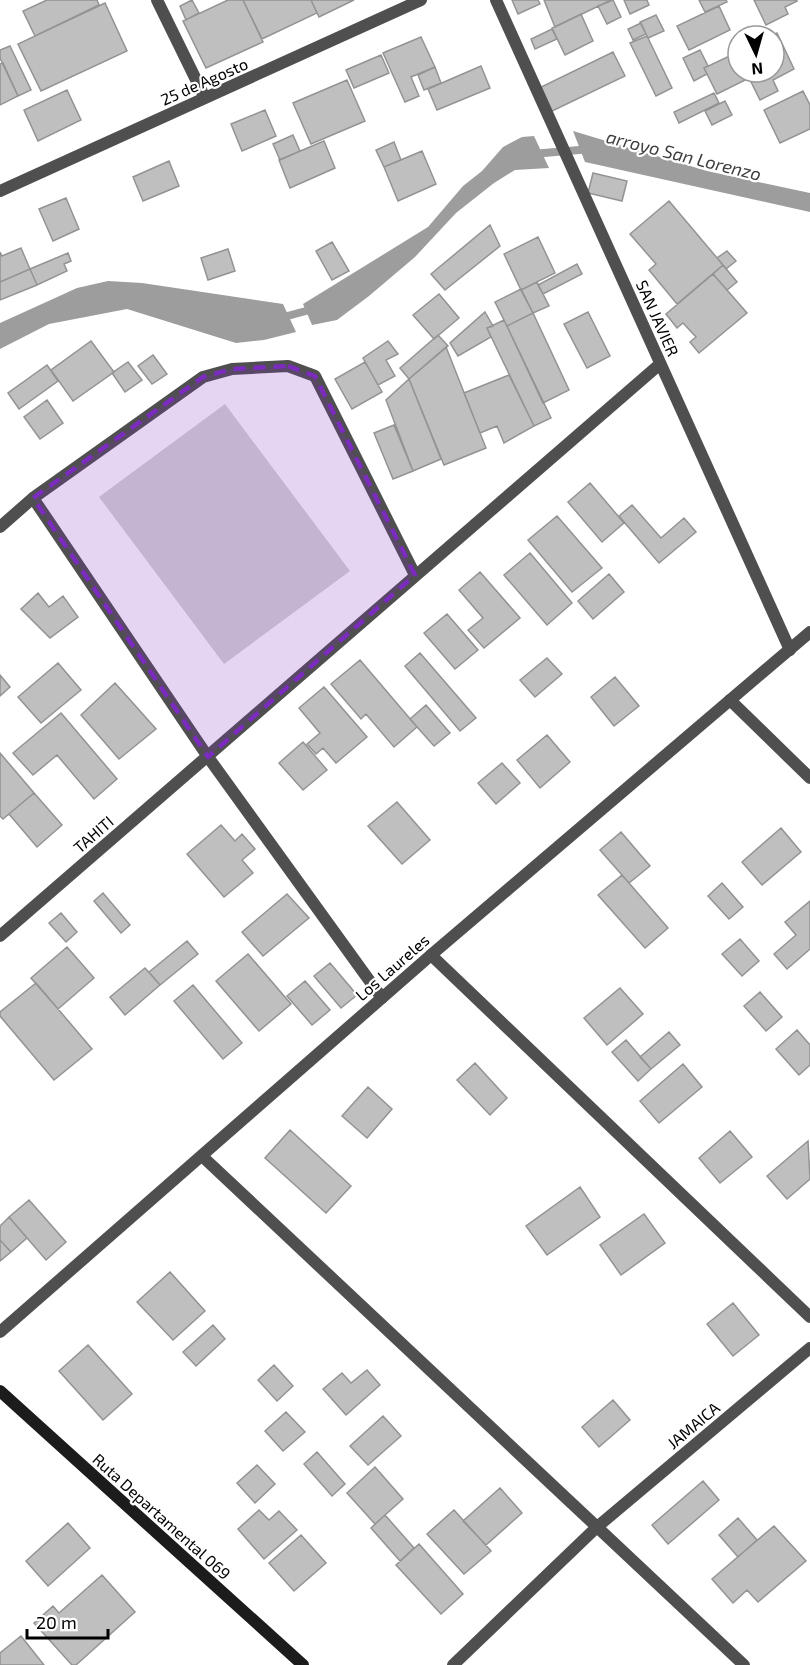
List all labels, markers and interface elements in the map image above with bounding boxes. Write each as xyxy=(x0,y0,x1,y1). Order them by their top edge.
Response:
north arrow xyxy=(726,24,786,84)
street label: 25 de Agosto xyxy=(158,53,250,109)
text: N xyxy=(751,59,764,79)
water label: arroyo San Lorenzo xyxy=(604,125,764,185)
street label: SAN JAVIER xyxy=(633,277,683,359)
street label: TAHITI xyxy=(69,812,117,856)
street label: Los Laureles xyxy=(351,930,433,1004)
street label: JAMAICA xyxy=(663,1398,723,1452)
street label: Ruta Departamental 069 xyxy=(89,1449,235,1583)
scale bar xyxy=(27,1602,108,1640)
text: 20 m xyxy=(36,1611,77,1633)

